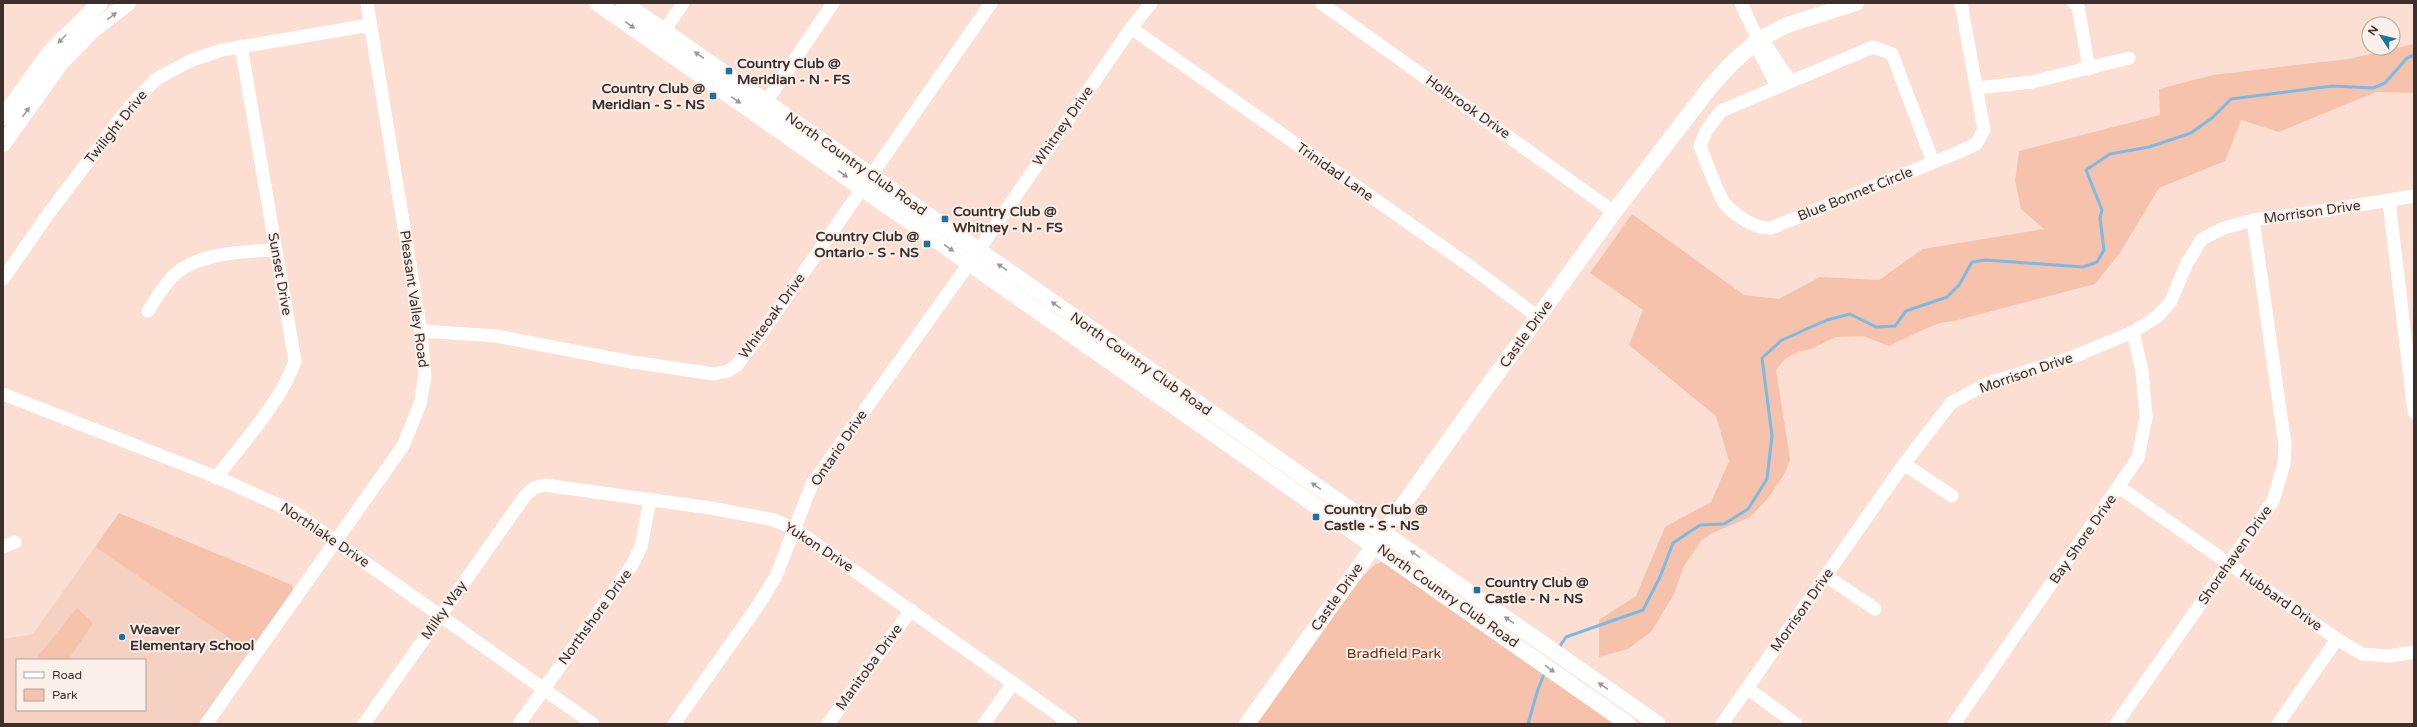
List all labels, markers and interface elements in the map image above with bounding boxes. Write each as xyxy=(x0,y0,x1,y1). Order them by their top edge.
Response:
one-way arrow xyxy=(106,11,117,20)
north arrow xyxy=(2361,16,2401,56)
one-way arrow xyxy=(624,21,635,29)
text: N xyxy=(2365,23,2381,38)
one-way arrow xyxy=(57,34,67,44)
one-way arrow xyxy=(694,51,705,59)
place label: Country Club @ Meridian - N - FS xyxy=(737,55,851,88)
marker: Country Club @ Meridian - N - FS xyxy=(724,66,734,76)
street label: Holbrook Drive xyxy=(1423,72,1514,142)
place label: Country Club @ Meridian - S - NS xyxy=(592,80,705,113)
street label: Whitney Drive xyxy=(1029,83,1097,169)
street label: Twilight Drive xyxy=(81,87,151,167)
marker: Country Club @ Meridian - S - NS xyxy=(708,91,718,101)
one-way arrow xyxy=(731,96,741,104)
one-way arrow xyxy=(22,107,30,117)
street label: North Country Club Road xyxy=(782,109,930,219)
street label: Trinidad Lane xyxy=(1293,139,1377,205)
street label: Blue Bonnet Circle xyxy=(1795,163,1915,225)
one-way arrow xyxy=(837,170,848,178)
street label: Morrison Drive xyxy=(2262,197,2362,227)
place label: Country Club @ Whitney - N - FS xyxy=(953,203,1063,236)
marker: Country Club @ Whitney - N - FS xyxy=(940,214,950,224)
place label: Country Club @ Ontario - S - NS xyxy=(814,228,919,261)
street label: Pleasant Valley Road xyxy=(396,229,432,369)
street label: Sunset Drive xyxy=(264,231,296,317)
marker: Country Club @ Ontario - S - NS xyxy=(922,239,932,249)
one-way arrow xyxy=(944,244,955,252)
one-way arrow xyxy=(997,263,1007,271)
street label: Whiteoak Drive xyxy=(735,270,809,362)
street label: Castle Drive xyxy=(1496,297,1556,371)
one-way arrow xyxy=(1051,301,1061,309)
street label: North Country Club Road xyxy=(1067,309,1215,419)
street label: Morrison Drive xyxy=(1977,349,2075,397)
street label: Ontario Drive xyxy=(807,407,871,489)
one-way arrow xyxy=(1311,482,1322,490)
street label: Bay Shore Drive xyxy=(2046,491,2120,587)
street label: Northlake Drive xyxy=(277,499,373,571)
place label: Country Club @ Castle - S - NS xyxy=(1324,501,1428,534)
street label: Shorehaven Drive xyxy=(2195,502,2275,608)
marker: Country Club @ Castle - S - NS xyxy=(1311,512,1321,522)
street label: Yukon Drive xyxy=(781,518,857,576)
street label: North Country Club Road xyxy=(1374,541,1522,651)
one-way arrow xyxy=(1409,550,1420,558)
street label: Castle Drive xyxy=(1307,560,1367,634)
street label: Morrison Drive xyxy=(1767,565,1837,655)
street label: Hubbard Drive xyxy=(2237,565,2325,635)
street label: Northshore Drive xyxy=(555,566,635,668)
place label: Country Club @ Castle - N - NS xyxy=(1485,574,1589,607)
street label: Milky Way xyxy=(418,577,471,643)
marker: Country Club @ Castle - N - NS xyxy=(1472,585,1482,595)
one-way arrow xyxy=(1504,616,1515,624)
place label: Weaver Elementary School xyxy=(130,621,254,654)
street label: Manitoba Drive xyxy=(832,621,906,713)
marker: Weaver Elementary School xyxy=(117,632,127,642)
park label: Bradfield Park xyxy=(1347,645,1442,662)
legend xyxy=(16,659,146,711)
one-way arrow xyxy=(1544,664,1555,673)
text: Road xyxy=(52,668,82,682)
one-way arrow xyxy=(1598,682,1608,690)
text: Park xyxy=(52,688,78,702)

